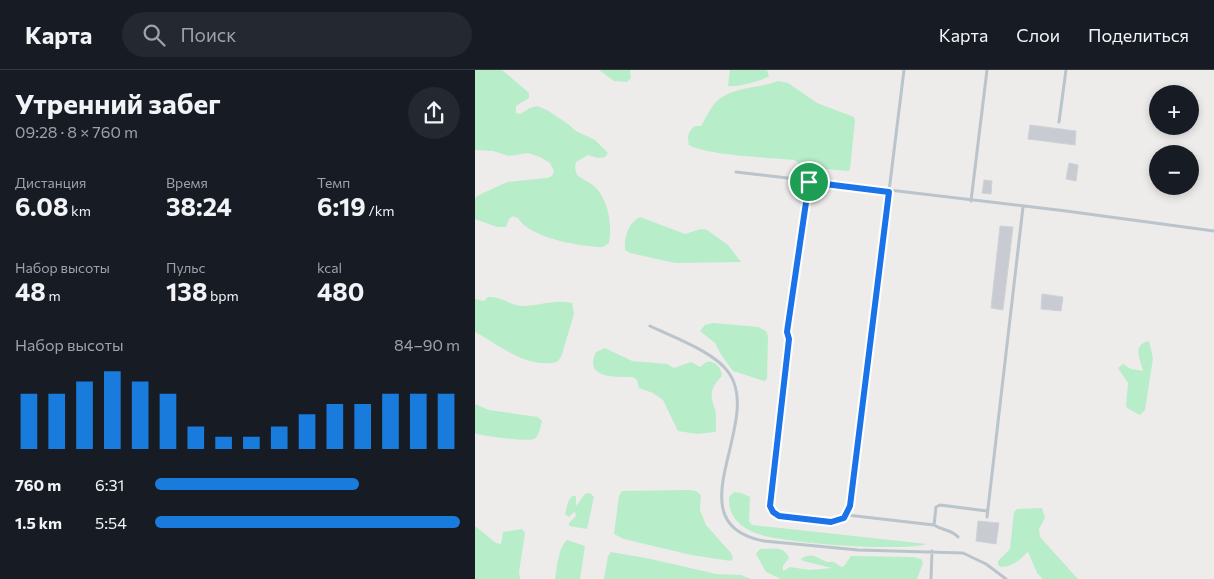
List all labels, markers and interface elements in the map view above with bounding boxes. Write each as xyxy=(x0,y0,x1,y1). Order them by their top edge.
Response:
search box xyxy=(122,12,472,57)
text: Карта xyxy=(25,20,92,49)
icon: search xyxy=(140,21,168,49)
text: Поиск xyxy=(180,23,236,46)
text: Карта xyxy=(939,24,988,46)
text: Слои xyxy=(1016,24,1060,46)
text: Поделиться xyxy=(1088,24,1189,46)
map controls xyxy=(1149,85,1199,195)
button: + xyxy=(1149,85,1199,135)
text: Утренний забег xyxy=(15,86,221,120)
button: share xyxy=(408,87,460,139)
text: 09:28 · 8 × 760 m xyxy=(15,122,138,141)
button: − xyxy=(1149,145,1199,195)
pin xyxy=(788,161,830,203)
icon: arrive xyxy=(795,168,823,196)
text: Дистанция xyxy=(15,174,86,191)
text: Время xyxy=(166,174,208,191)
text: Темп xyxy=(317,174,350,191)
text: 6.08 xyxy=(15,191,68,221)
text: 38:24 xyxy=(166,191,232,221)
text: 6:19 xyxy=(317,191,366,221)
text: km xyxy=(68,202,91,219)
text: /km xyxy=(366,202,395,219)
text: Набор высоты xyxy=(15,259,110,276)
text: Пульс xyxy=(166,259,205,276)
text: kcal xyxy=(317,259,342,276)
text: 48 xyxy=(15,276,46,306)
text: 138 xyxy=(166,276,207,306)
text: 480 xyxy=(317,276,364,306)
text: m xyxy=(46,287,61,304)
text: bpm xyxy=(207,287,239,304)
text: Набор высоты xyxy=(15,335,124,354)
text: 84–90 m xyxy=(394,335,460,354)
text: 760 m xyxy=(15,475,61,494)
text: 6:31 xyxy=(95,475,124,494)
text: 1.5 km xyxy=(15,513,62,532)
text: 5:54 xyxy=(95,513,127,532)

